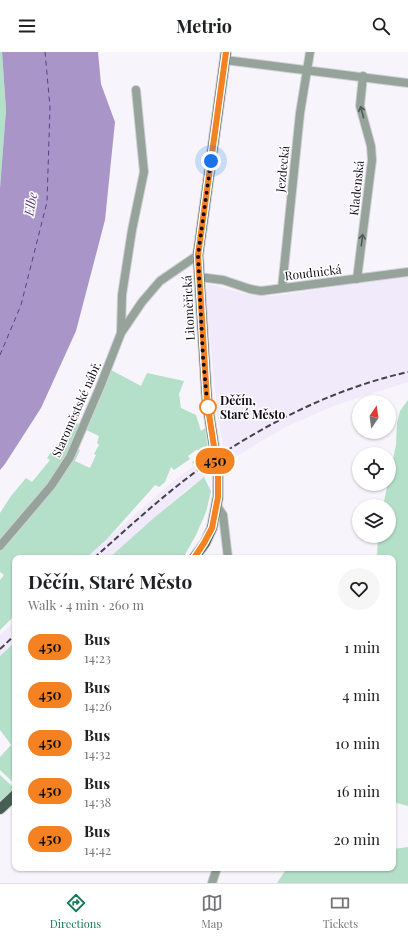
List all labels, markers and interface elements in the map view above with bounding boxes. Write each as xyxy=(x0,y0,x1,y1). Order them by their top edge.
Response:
text: Metrio xyxy=(176,14,232,38)
icon: menu xyxy=(16,15,38,37)
icon: search xyxy=(370,15,392,37)
one-way arrow xyxy=(358,106,365,119)
street label: Jezdecká xyxy=(271,145,292,194)
your location xyxy=(201,151,221,171)
street label: Kladenská xyxy=(345,160,367,216)
water label: Elbe xyxy=(19,190,40,218)
one-way arrow xyxy=(358,234,366,247)
street label: Roudnická xyxy=(284,261,342,283)
street label: Litoměřická xyxy=(178,275,198,341)
street label: Staroměstské nábř. xyxy=(48,359,104,459)
place label: Děčín, Staré Město xyxy=(220,392,285,422)
north arrow xyxy=(352,395,396,439)
map controls xyxy=(352,395,396,543)
marker: Děčín, Staré Město xyxy=(199,398,217,416)
button: locate xyxy=(352,447,396,491)
line badge: 450 xyxy=(192,448,238,474)
text: 450 xyxy=(204,451,226,470)
button: layers xyxy=(352,499,396,543)
text: Děčín, Staré Město xyxy=(28,568,192,594)
button: heart xyxy=(338,568,380,610)
text: Walk · 4 min · 260 m xyxy=(28,596,144,613)
text: Bus xyxy=(84,629,110,649)
text: 450 xyxy=(39,637,61,656)
text: 1 min xyxy=(344,637,380,657)
text: 14:23 xyxy=(84,649,111,666)
text: Bus xyxy=(84,677,110,697)
text: 450 xyxy=(39,685,61,704)
text: 4 min xyxy=(342,685,380,705)
text: 14:26 xyxy=(84,697,112,714)
text: Bus xyxy=(84,725,110,745)
text: 450 xyxy=(39,733,61,752)
text: 10 min xyxy=(335,733,380,753)
text: 14:32 xyxy=(84,745,111,762)
text: Bus xyxy=(84,773,110,793)
text: 450 xyxy=(39,781,61,800)
text: 16 min xyxy=(336,781,380,801)
text: 14:38 xyxy=(84,793,111,810)
text: Bus xyxy=(84,821,110,841)
text: 450 xyxy=(39,829,61,848)
text: 20 min xyxy=(333,829,380,849)
text: 14:42 xyxy=(84,841,111,858)
tab: Directions xyxy=(50,892,101,931)
tab: Map xyxy=(201,892,223,931)
tab: Tickets xyxy=(323,892,358,931)

